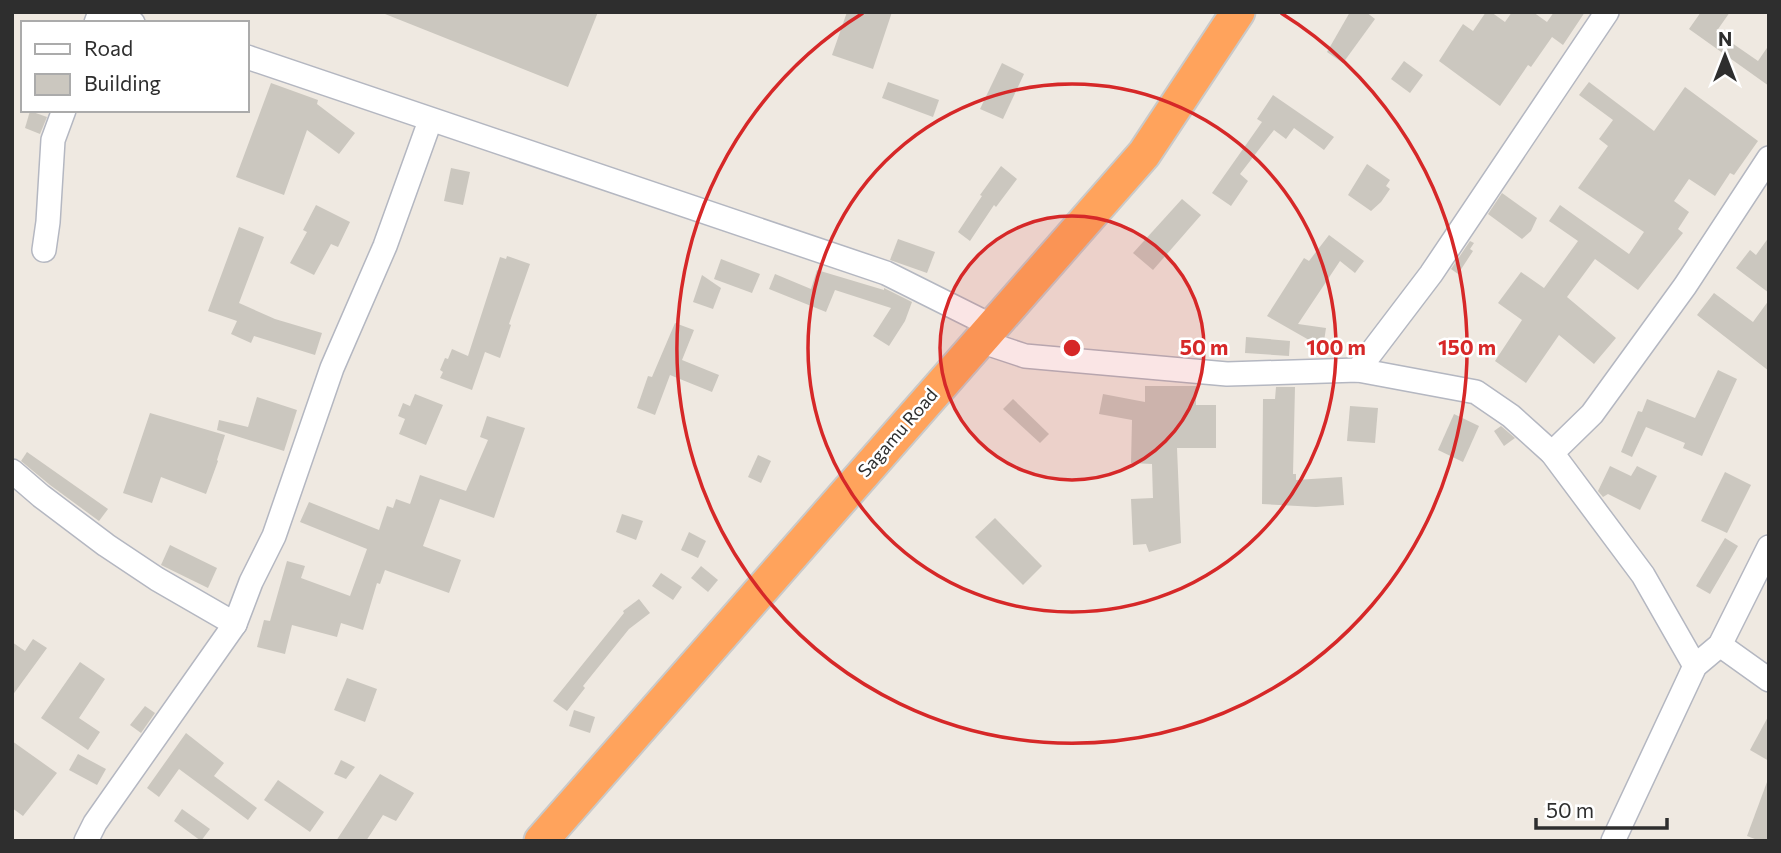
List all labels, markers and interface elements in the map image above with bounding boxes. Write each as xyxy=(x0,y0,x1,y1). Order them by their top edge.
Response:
legend xyxy=(21,21,248,112)
north arrow xyxy=(1690,21,1760,91)
text: N xyxy=(1718,27,1732,50)
text: Road xyxy=(84,35,133,60)
text: Building xyxy=(84,70,161,95)
text: 50 m xyxy=(1180,334,1228,359)
text: 100 m xyxy=(1306,334,1366,359)
text: 150 m xyxy=(1438,334,1496,359)
centre of rings xyxy=(1060,336,1084,360)
street label: Sagamu Road xyxy=(853,384,942,481)
scale bar xyxy=(1536,786,1667,830)
text: 50 m xyxy=(1546,797,1594,822)

